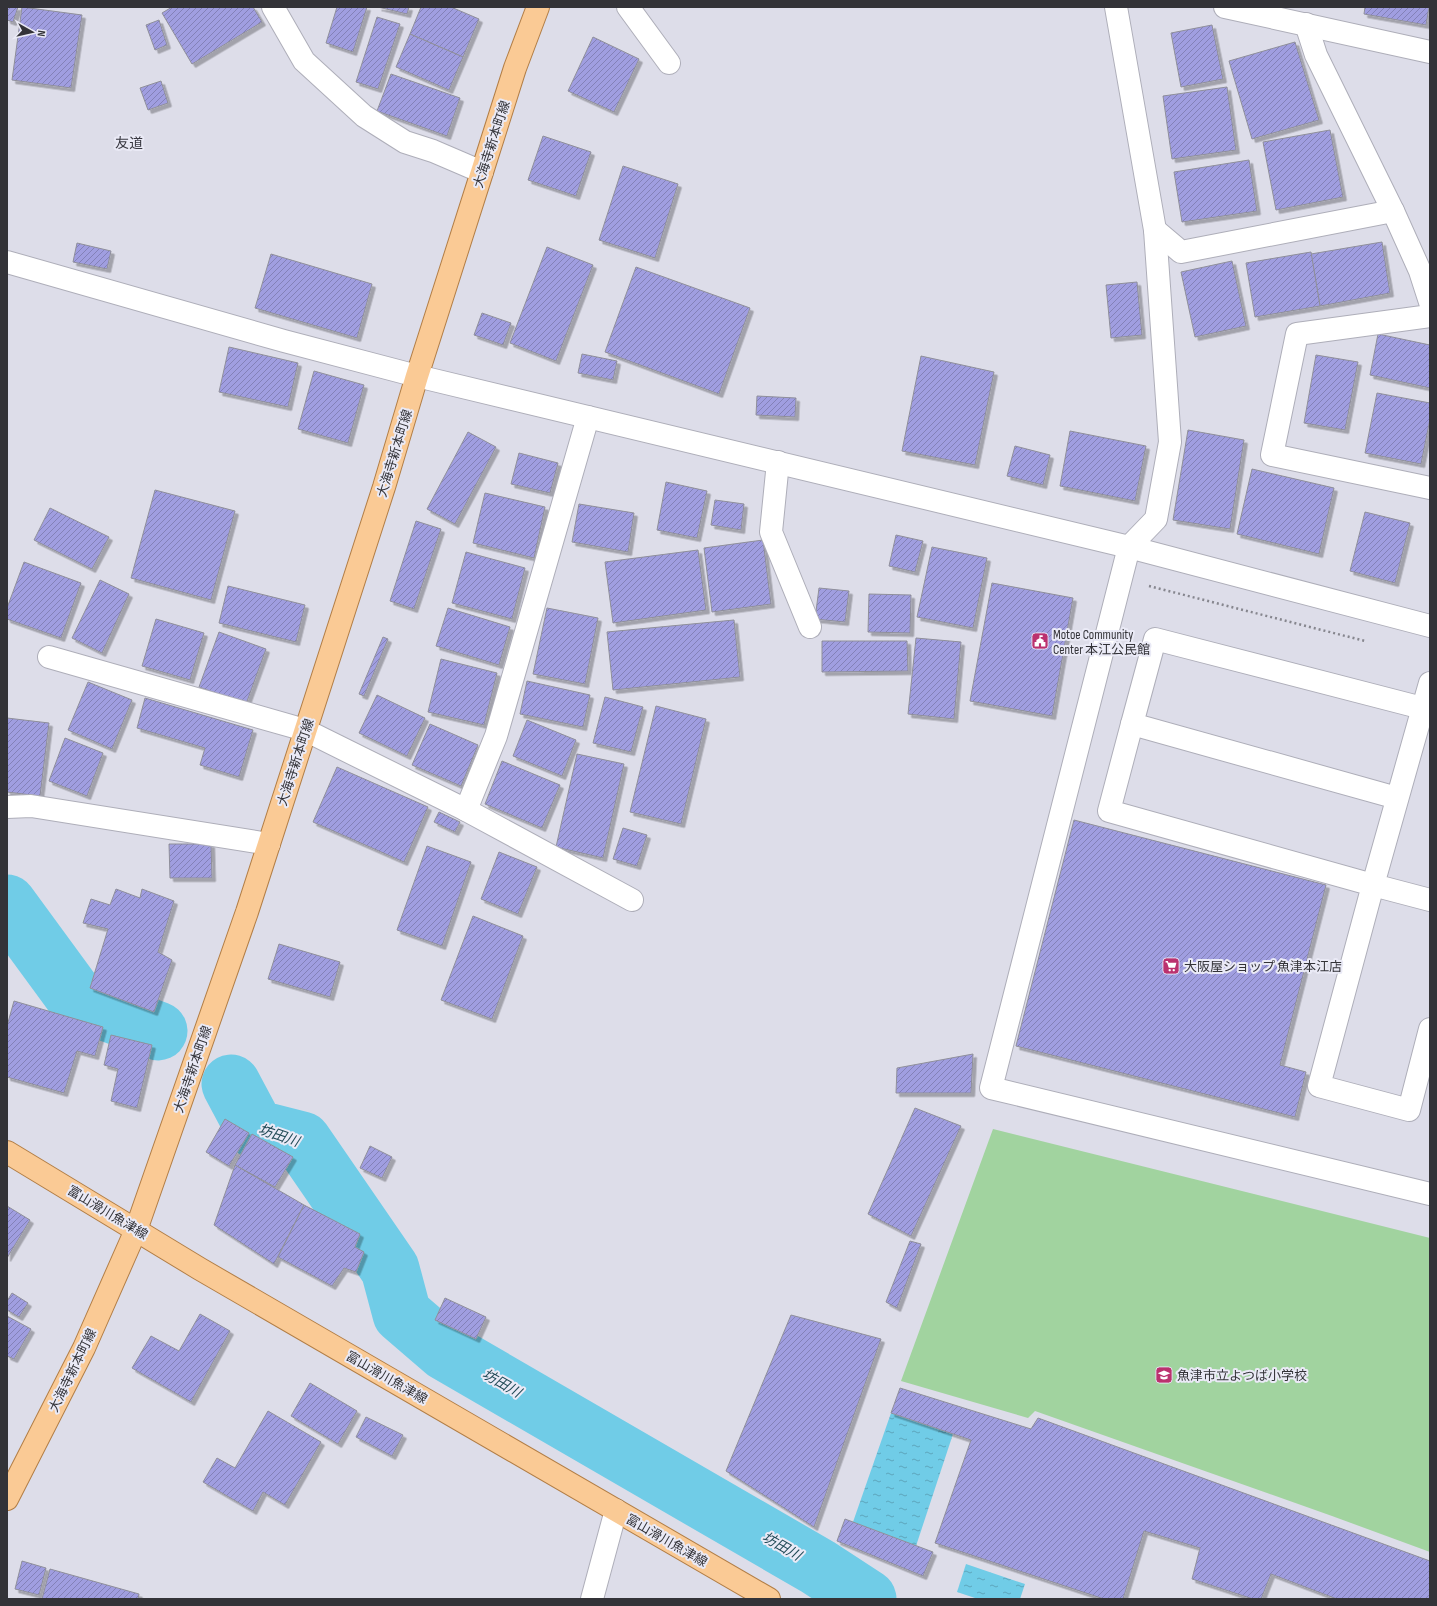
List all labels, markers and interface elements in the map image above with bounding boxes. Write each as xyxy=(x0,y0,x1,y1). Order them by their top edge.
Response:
north arrow xyxy=(12,12,52,52)
text: N xyxy=(35,30,48,37)
street label: 大海寺新本町線 xyxy=(470,99,514,190)
district label: 友道 xyxy=(115,135,143,152)
street label: 大海寺新本町線 xyxy=(374,407,416,499)
place label: Motoe Community Center 本江公民館 xyxy=(1053,627,1150,658)
public building icon: Motoe Community Center 本江公民館 xyxy=(1030,631,1050,651)
street label: 大海寺新本町線 xyxy=(274,717,318,808)
supermarket icon: 大阪屋ショップ 魚津本江店 xyxy=(1161,956,1181,976)
place label: 大阪屋ショップ 魚津本江店 xyxy=(1184,959,1342,975)
street label: 大海寺新本町線 xyxy=(171,1024,215,1115)
water label: 坊田川 xyxy=(256,1121,303,1151)
street label: 富山滑川魚津線 xyxy=(64,1183,151,1243)
street label: 大海寺新本町線 xyxy=(46,1326,100,1415)
street label: 富山滑川魚津線 xyxy=(343,1348,430,1408)
school or university icon: 魚津市立よつば小学校 xyxy=(1154,1365,1174,1385)
water label: 坊田川 xyxy=(479,1366,526,1402)
place label: 魚津市立よつば小学校 xyxy=(1177,1368,1307,1384)
street label: 富山滑川魚津線 xyxy=(623,1511,710,1571)
water label: 坊田川 xyxy=(759,1529,806,1565)

